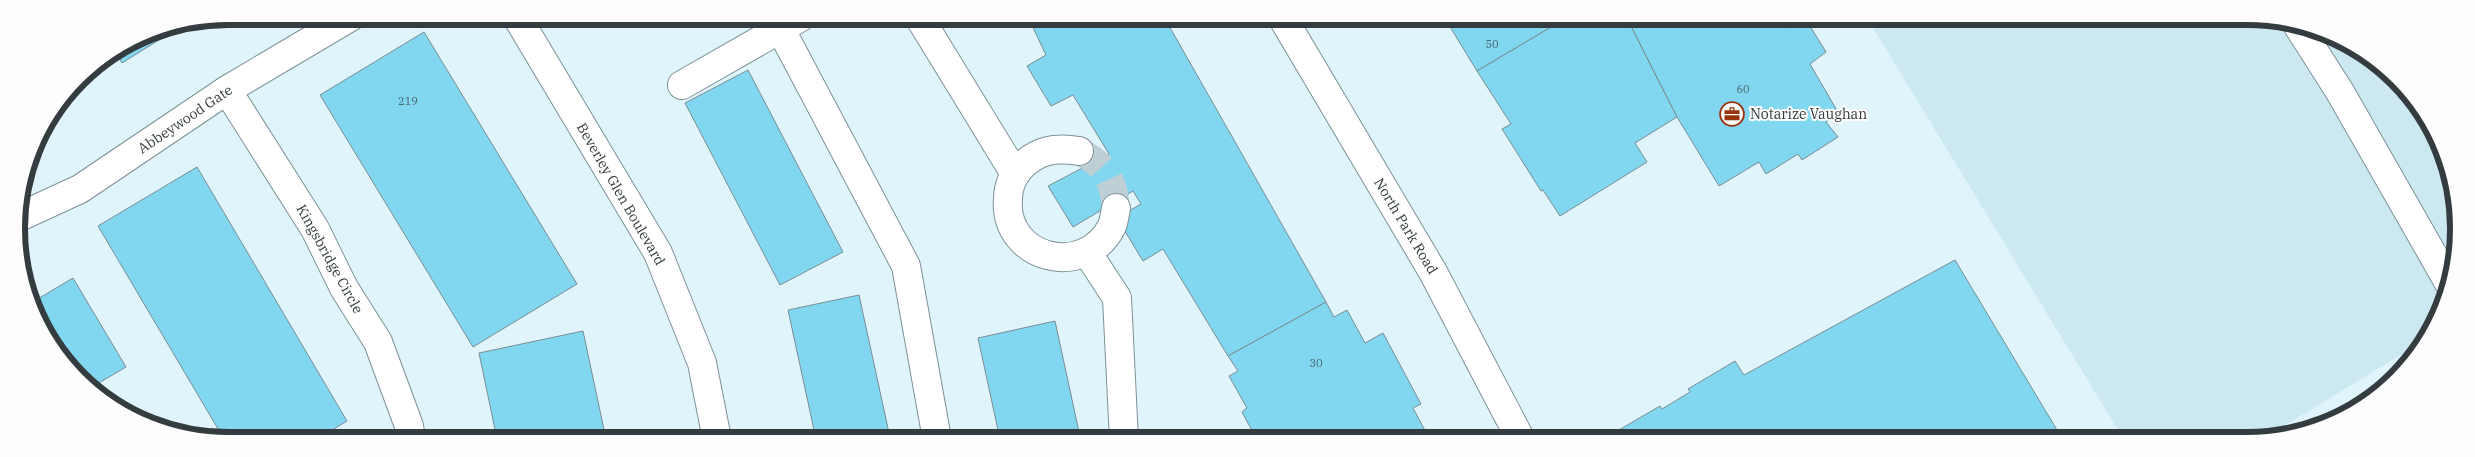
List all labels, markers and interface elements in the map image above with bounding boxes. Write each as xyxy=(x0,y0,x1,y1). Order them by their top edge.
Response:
house number: 50 xyxy=(1485,37,1499,51)
street label: Abbeywood Gate xyxy=(134,81,236,157)
house number: 60 xyxy=(1736,82,1750,96)
house number: 219 xyxy=(398,94,418,108)
office icon: Notarize Vaughan xyxy=(1719,101,1745,127)
place label: Notarize Vaughan xyxy=(1750,105,1867,123)
street label: Beverley Glen Boulevard xyxy=(573,120,669,269)
street label: North Park Road xyxy=(1370,175,1442,278)
street label: Kingsbridge Circle xyxy=(293,201,367,317)
house number: 30 xyxy=(1309,356,1323,370)

